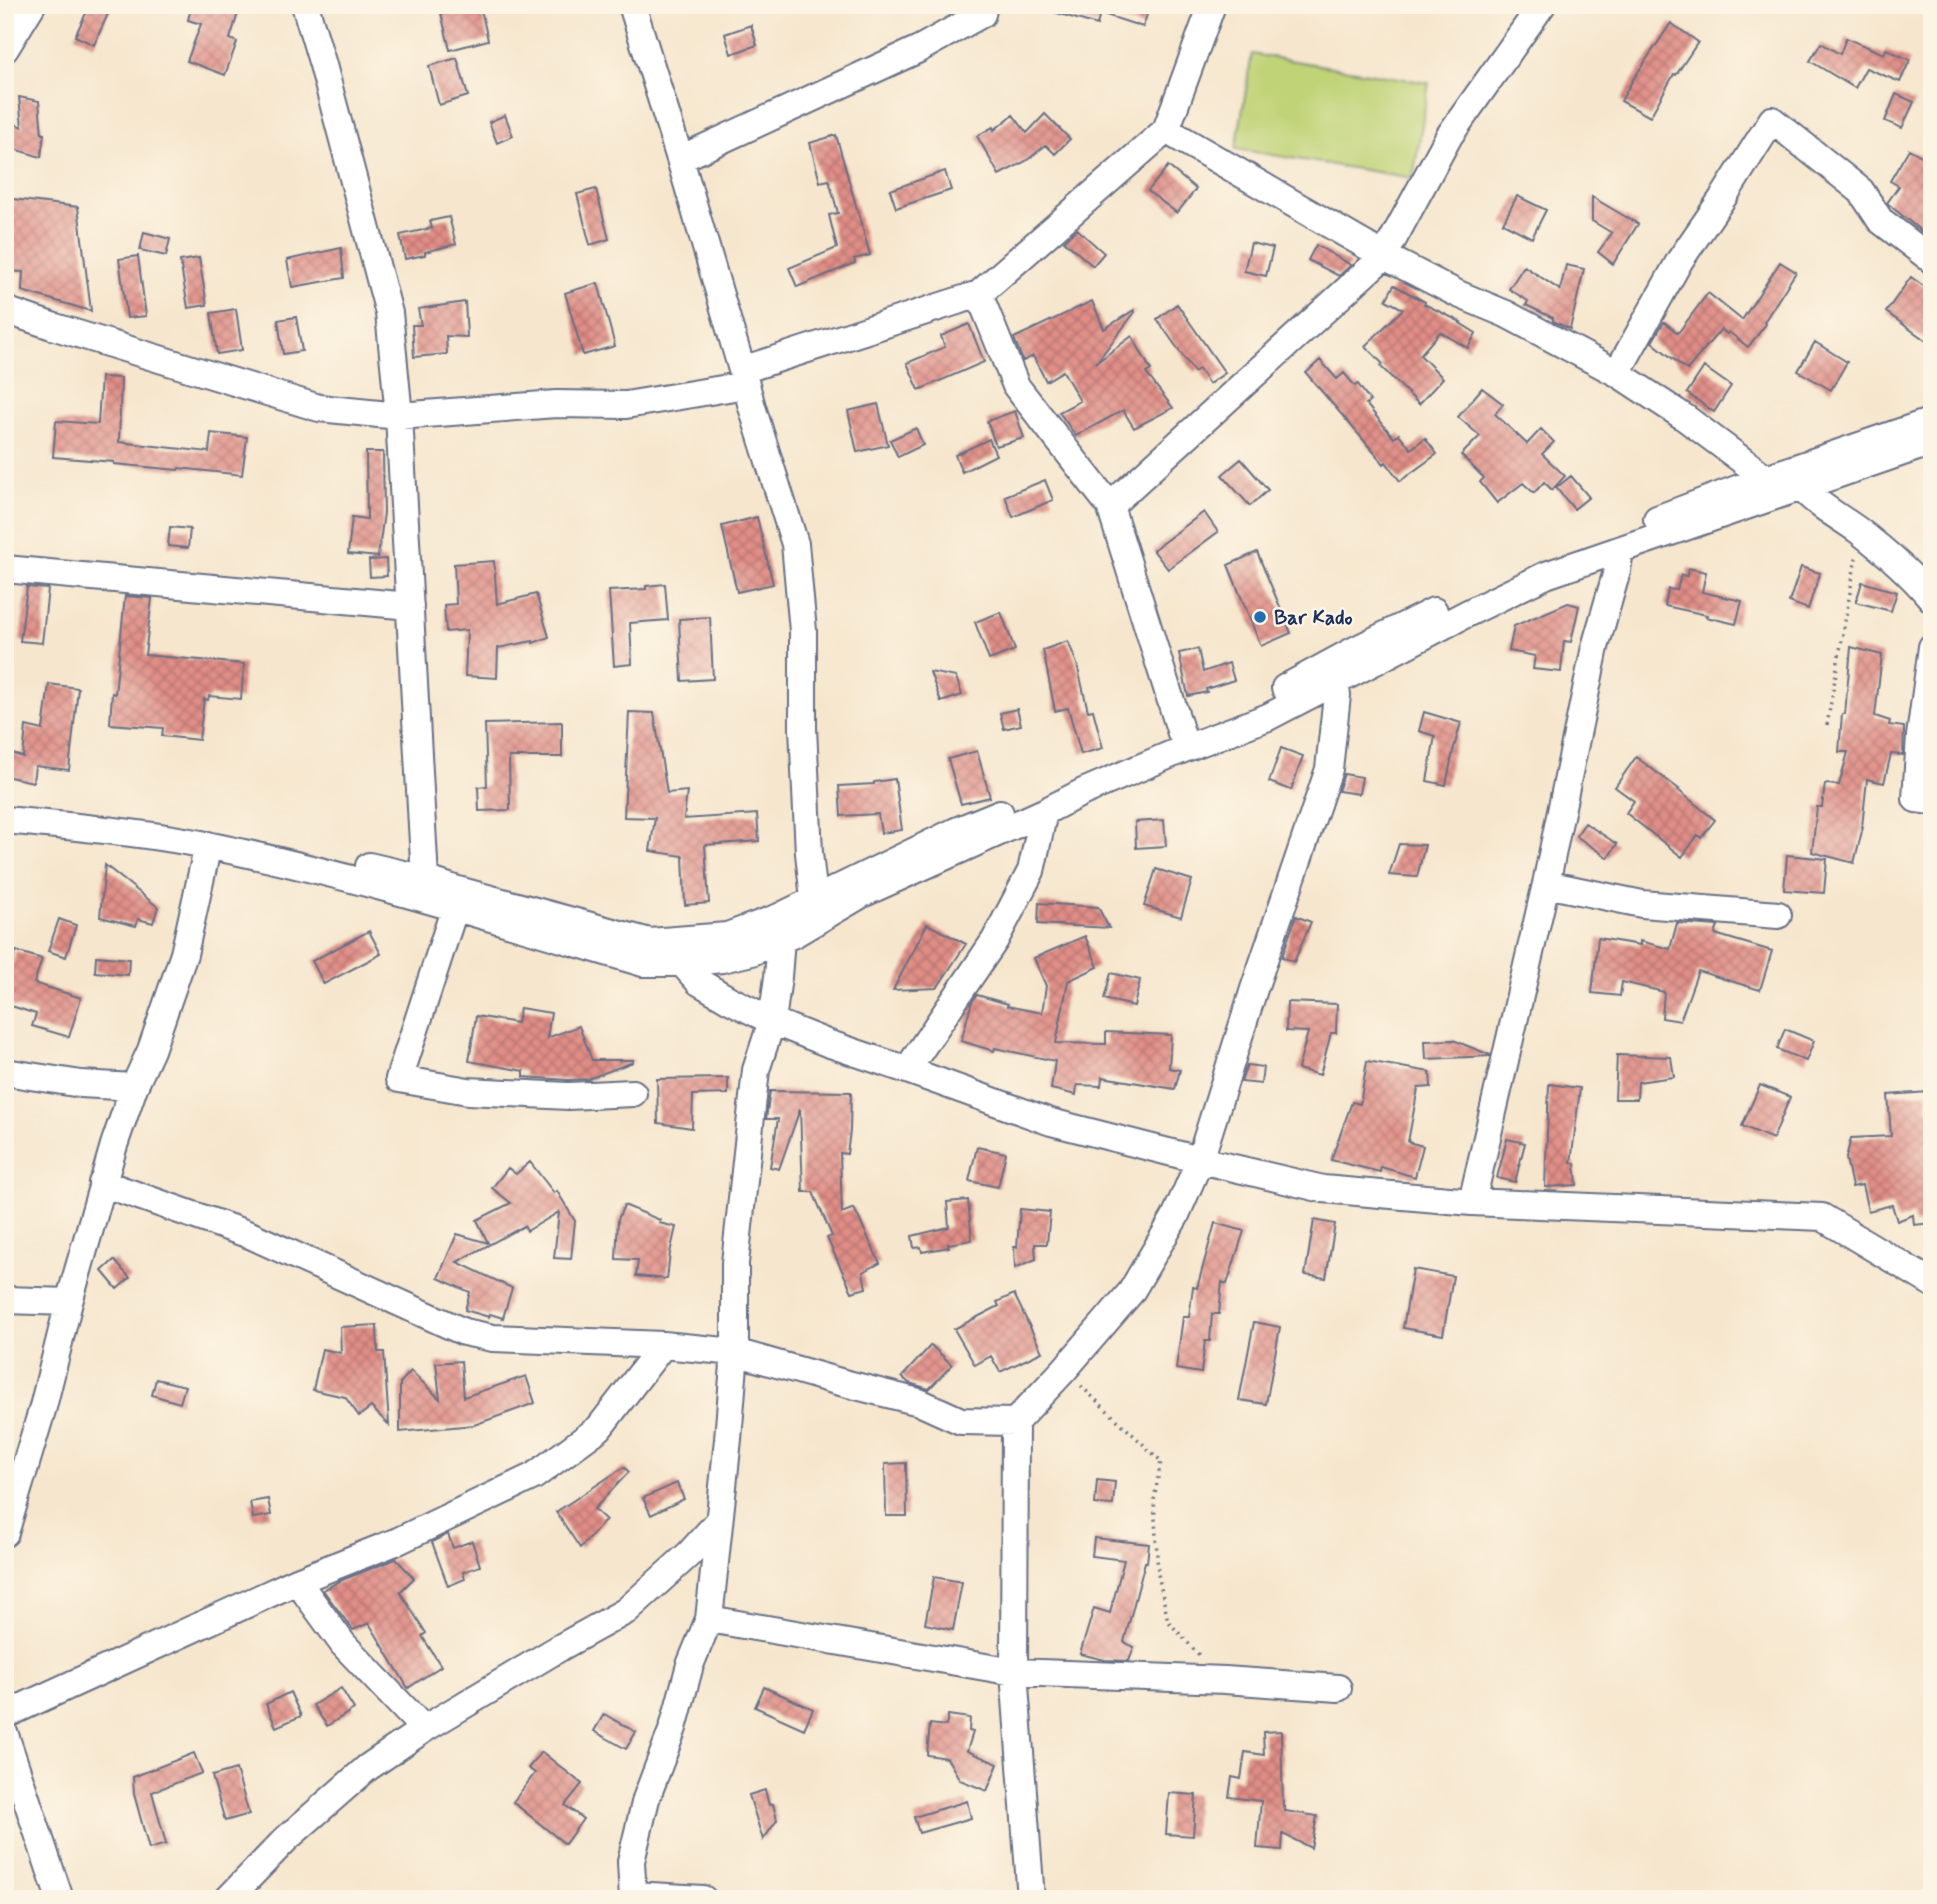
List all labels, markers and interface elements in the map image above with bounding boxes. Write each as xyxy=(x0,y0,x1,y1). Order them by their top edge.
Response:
place label: Bar Kado xyxy=(1274,604,1353,632)
marker: Bar Kado xyxy=(1252,609,1268,625)

